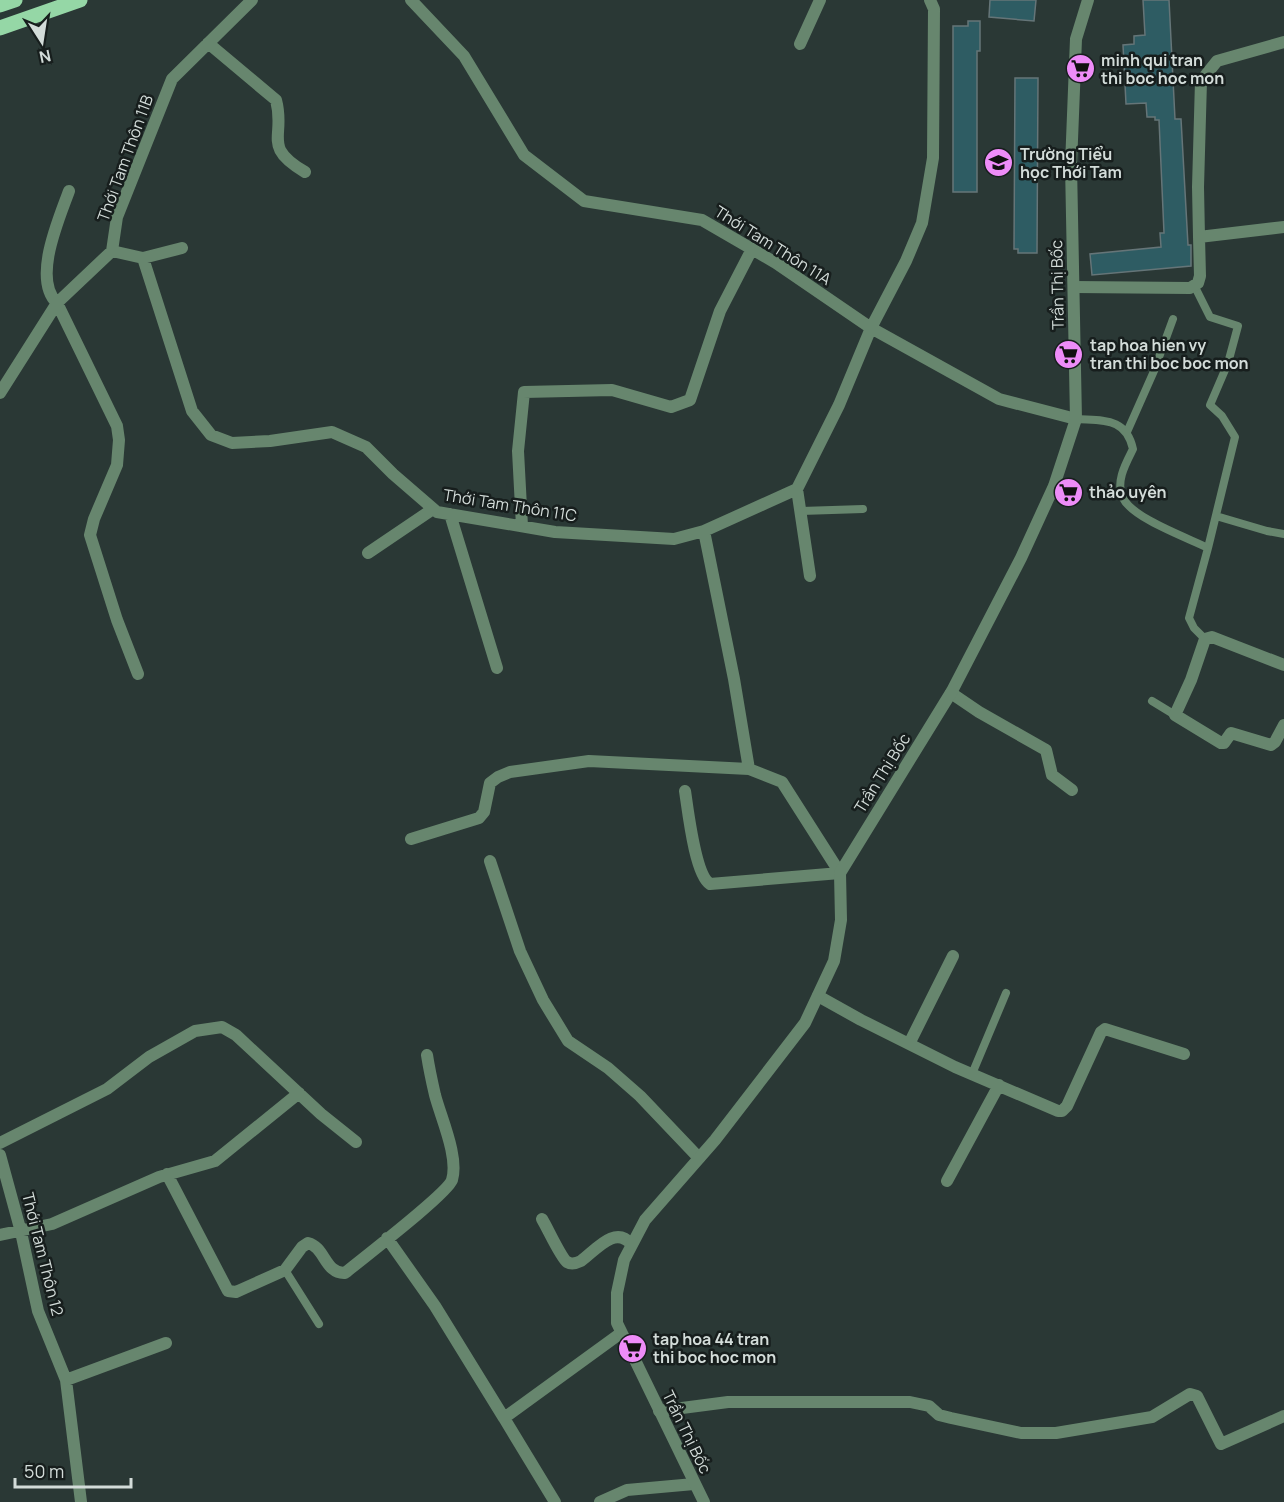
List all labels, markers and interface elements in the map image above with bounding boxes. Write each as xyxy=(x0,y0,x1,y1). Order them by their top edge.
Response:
north arrow xyxy=(12,12,72,72)
text: N xyxy=(37,45,53,69)
place label: minh qui tran thi boc hoc mon xyxy=(1101,49,1224,89)
supermarket icon: minh qui tran thi boc hoc mon xyxy=(1064,53,1096,85)
street label: Thới Tam Thôn 11B xyxy=(92,91,158,224)
place label: Trường Tiểu học Thới Tam xyxy=(1020,143,1122,183)
school or university icon: Trường Tiểu học Thới Tam xyxy=(983,147,1015,179)
street label: Thới Tam Thôn 11A xyxy=(711,200,835,290)
street label: Trần Thị Bốc xyxy=(1045,240,1069,330)
place label: tap hoa hien vy tran thi boc boc mon xyxy=(1090,334,1249,374)
supermarket icon: tap hoa hien vy tran thi boc boc mon xyxy=(1053,338,1085,370)
supermarket icon: thảo uyên xyxy=(1052,476,1084,508)
place label: thảo uyên xyxy=(1089,481,1167,503)
street label: Thới Tam Thôn 11C xyxy=(442,484,578,526)
street label: Trần Thị Bốc xyxy=(849,729,915,817)
street label: Thới Tam Thôn 12 xyxy=(17,1190,69,1318)
place label: tap hoa 44 tran thi boc hoc mon xyxy=(653,1328,776,1368)
supermarket icon: tap hoa 44 tran thi boc hoc mon xyxy=(616,1332,648,1364)
street label: Trần Thị Bốc xyxy=(657,1387,717,1477)
scale bar xyxy=(15,1451,130,1489)
text: 50 m xyxy=(24,1459,64,1483)

